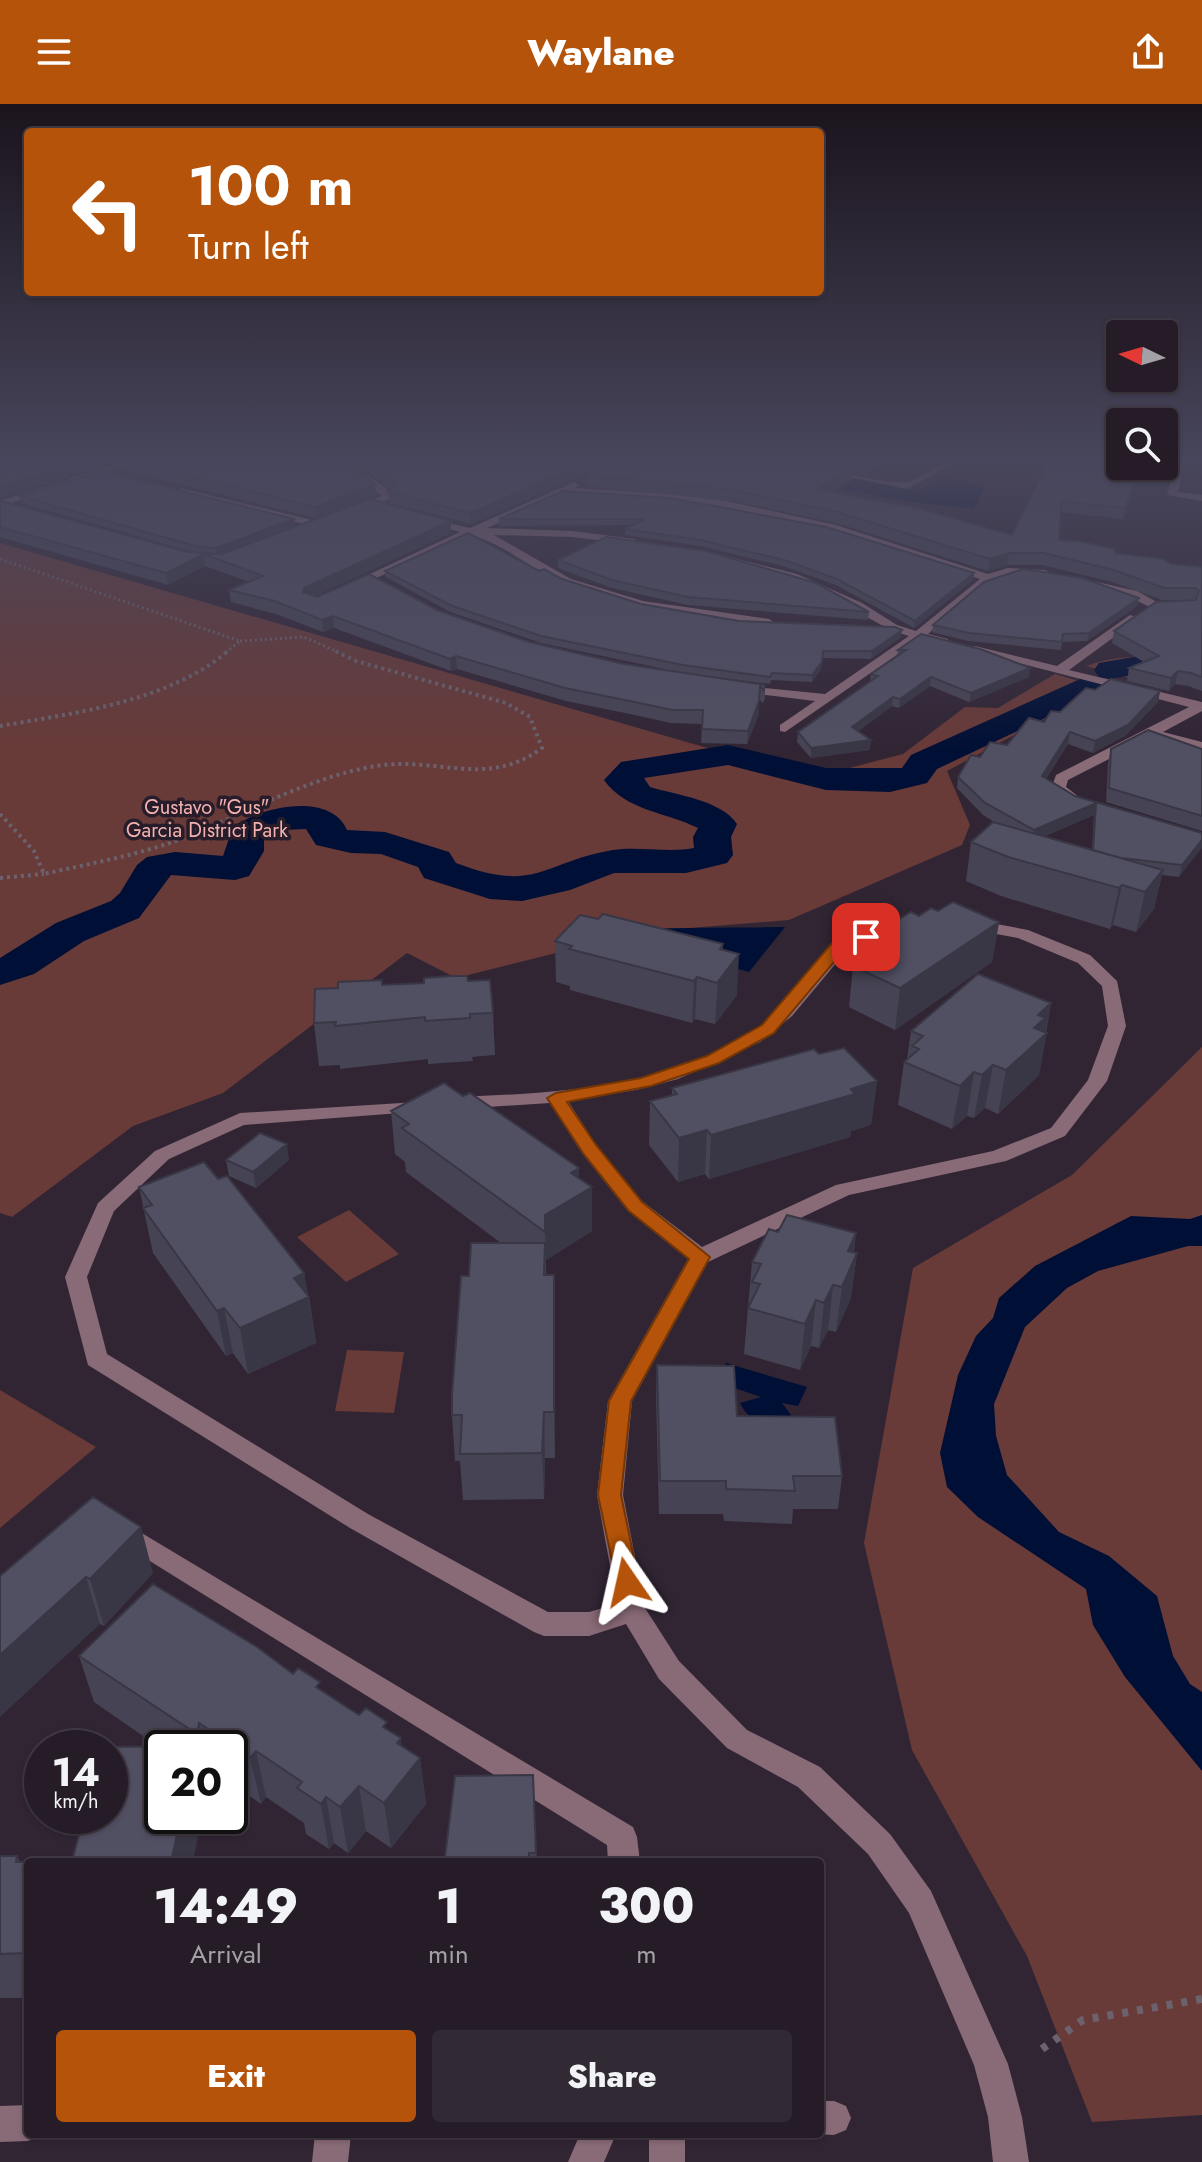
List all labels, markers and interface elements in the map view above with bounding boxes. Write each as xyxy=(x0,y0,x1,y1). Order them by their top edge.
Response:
text: Waylane xyxy=(527,26,675,78)
icon: menu xyxy=(32,30,76,74)
icon: share xyxy=(1126,30,1170,74)
text: 100 m xyxy=(188,145,353,226)
icon: left xyxy=(56,160,160,264)
text: Turn left xyxy=(188,220,309,272)
north arrow xyxy=(1106,320,1178,392)
map controls xyxy=(1106,320,1178,480)
button: search xyxy=(1106,408,1178,480)
park label: Gustavo "Gus" Garcia District Park xyxy=(126,793,288,845)
pin xyxy=(832,903,900,971)
icon: arrive xyxy=(844,915,888,959)
position arrow xyxy=(585,1540,669,1624)
speed limit sign: 20 xyxy=(144,1730,248,1834)
text: 14 xyxy=(52,1743,100,1801)
text: km/h xyxy=(53,1787,99,1816)
text: 14:49 xyxy=(154,1872,298,1941)
text: 1 xyxy=(436,1872,461,1941)
text: 300 xyxy=(598,1872,694,1941)
text: Arrival xyxy=(190,1935,262,1973)
text: min xyxy=(428,1935,469,1973)
text: m xyxy=(636,1935,656,1973)
button: Exit xyxy=(56,2030,416,2122)
button: Share xyxy=(432,2030,792,2122)

